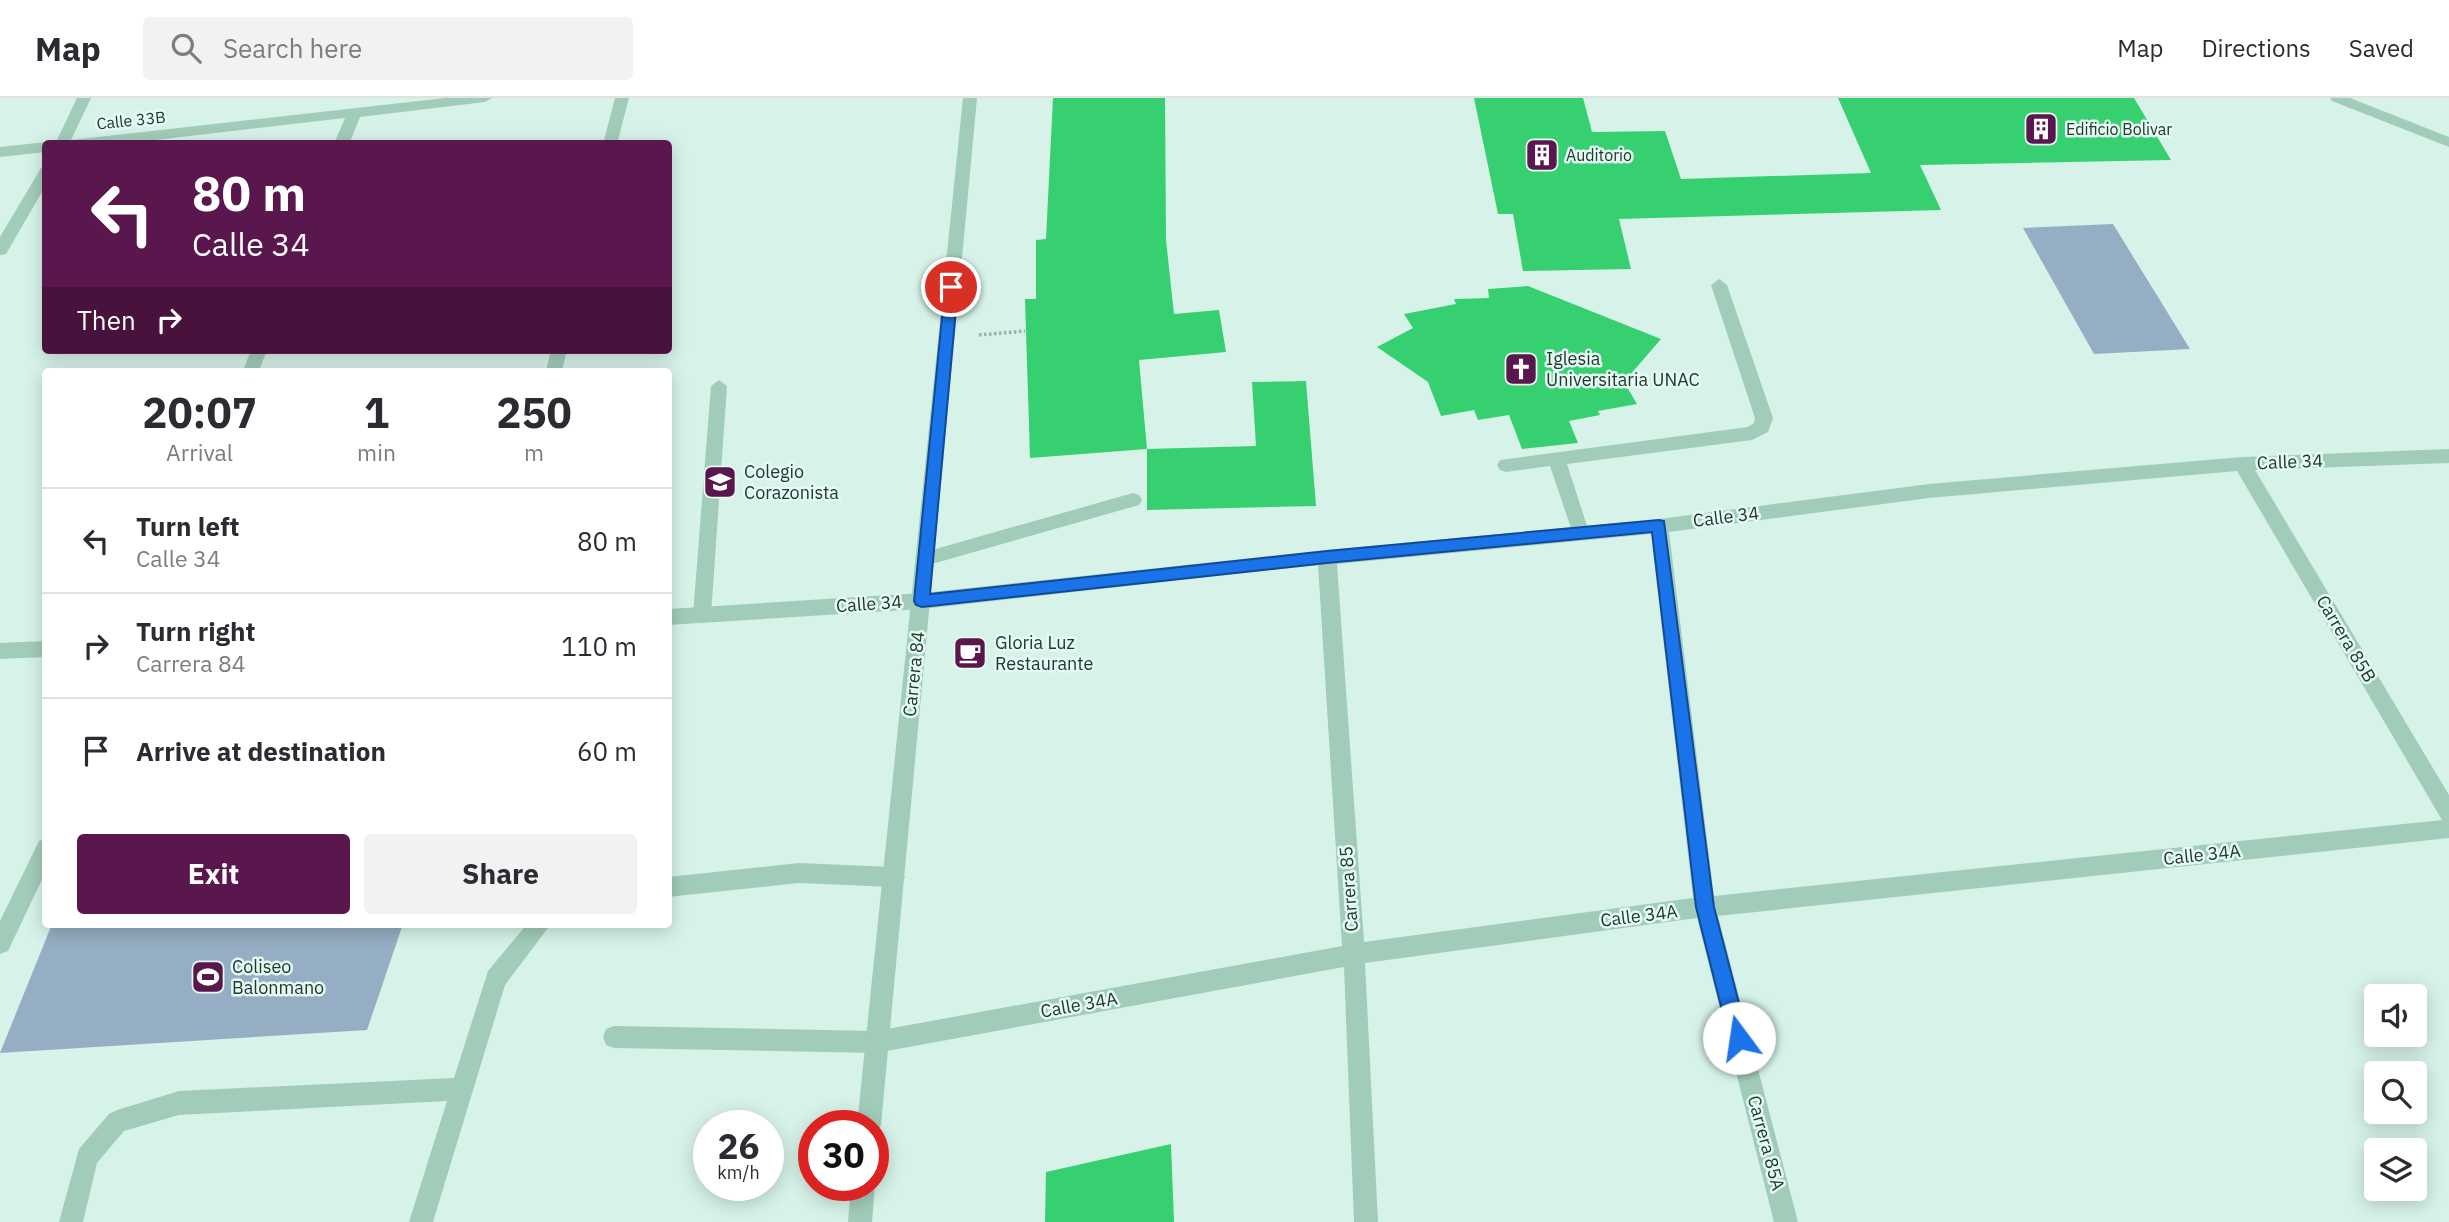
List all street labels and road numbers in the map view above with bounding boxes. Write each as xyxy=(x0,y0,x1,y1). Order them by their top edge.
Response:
street label: Calle 33B xyxy=(95,106,167,134)
street label: Calle 34 xyxy=(2256,449,2324,474)
street label: Calle 34 xyxy=(1692,501,1760,532)
street label: Calle 34 xyxy=(835,590,903,617)
street label: Carrera 85B xyxy=(2311,591,2381,686)
street label: Carrera 84 xyxy=(898,630,929,718)
street label: Calle 34A xyxy=(2162,839,2242,870)
street label: Carrera 85 xyxy=(1334,845,1363,933)
street label: Calle 34A xyxy=(1599,899,1679,932)
street label: Calle 34A xyxy=(1039,986,1120,1023)
street label: Carrera 85A xyxy=(1743,1093,1790,1193)

